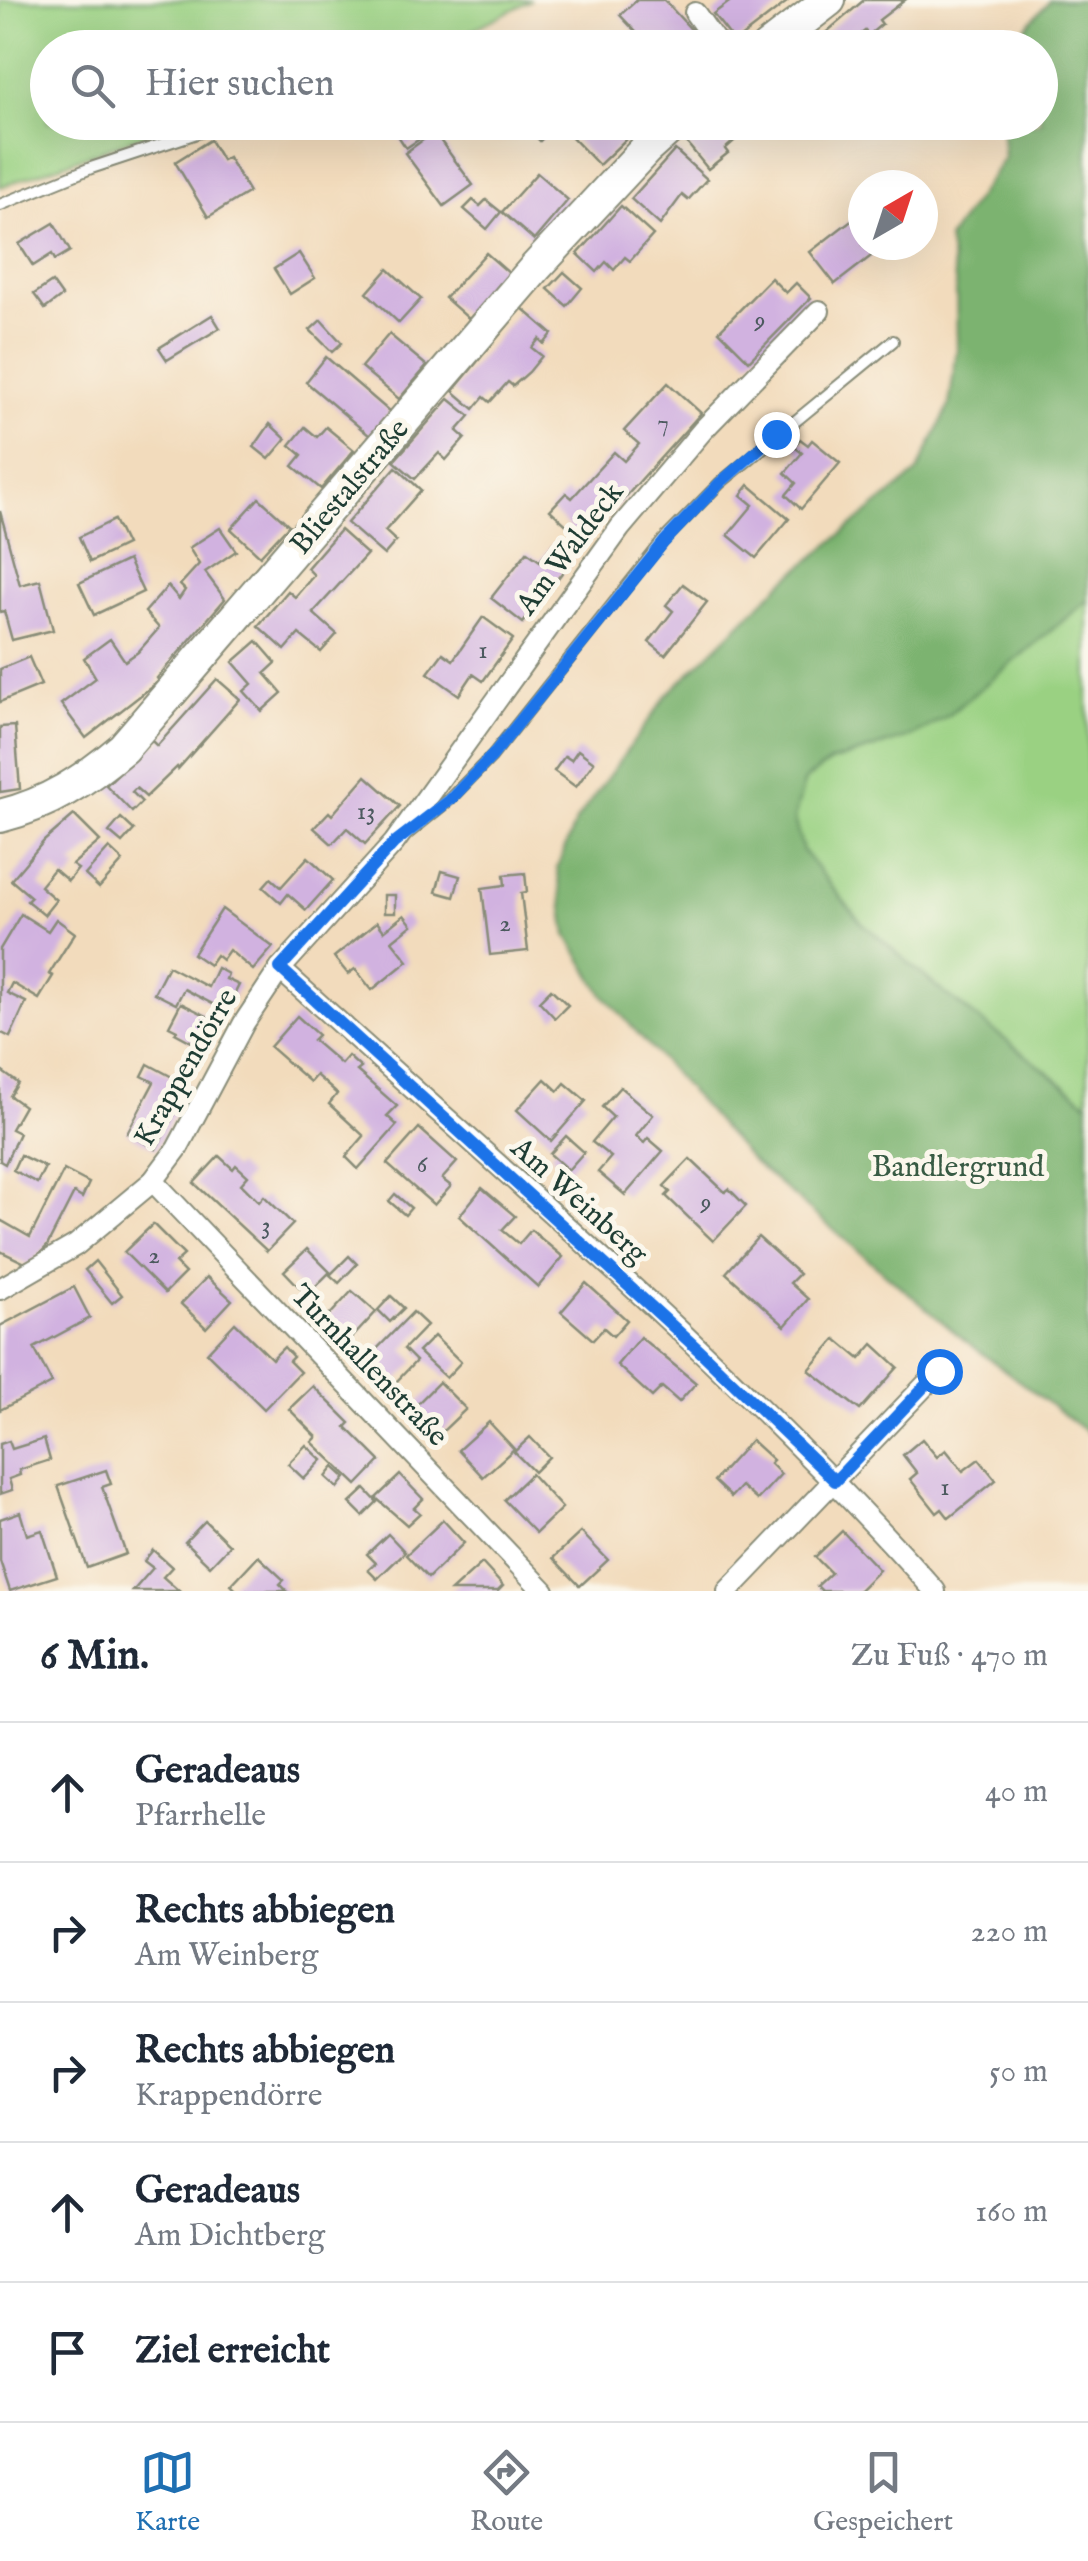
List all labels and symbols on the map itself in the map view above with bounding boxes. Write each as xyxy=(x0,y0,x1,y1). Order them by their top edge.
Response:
north arrow xyxy=(848,170,938,260)
house number: 9 xyxy=(754,305,765,337)
house number: 7 xyxy=(657,408,669,440)
street label: Bliestalstraße xyxy=(283,412,418,563)
route end xyxy=(754,412,800,458)
street label: Am Waldeck xyxy=(508,475,633,624)
house number: 1 xyxy=(478,635,488,667)
house number: 13 xyxy=(357,796,375,828)
house number: 2 xyxy=(499,908,511,940)
street label: Krappendörre xyxy=(126,982,247,1154)
street label: Am Weinberg xyxy=(501,1129,656,1274)
house number: 6 xyxy=(417,1149,428,1181)
park label: Bandlergrund xyxy=(872,1149,1045,1187)
house number: 9 xyxy=(700,1187,711,1219)
house number: 3 xyxy=(261,1210,271,1242)
house number: 2 xyxy=(148,1240,160,1272)
street label: Turnhallenstraße xyxy=(282,1277,455,1455)
route start xyxy=(917,1349,963,1395)
house number: 1 xyxy=(940,1472,950,1504)

